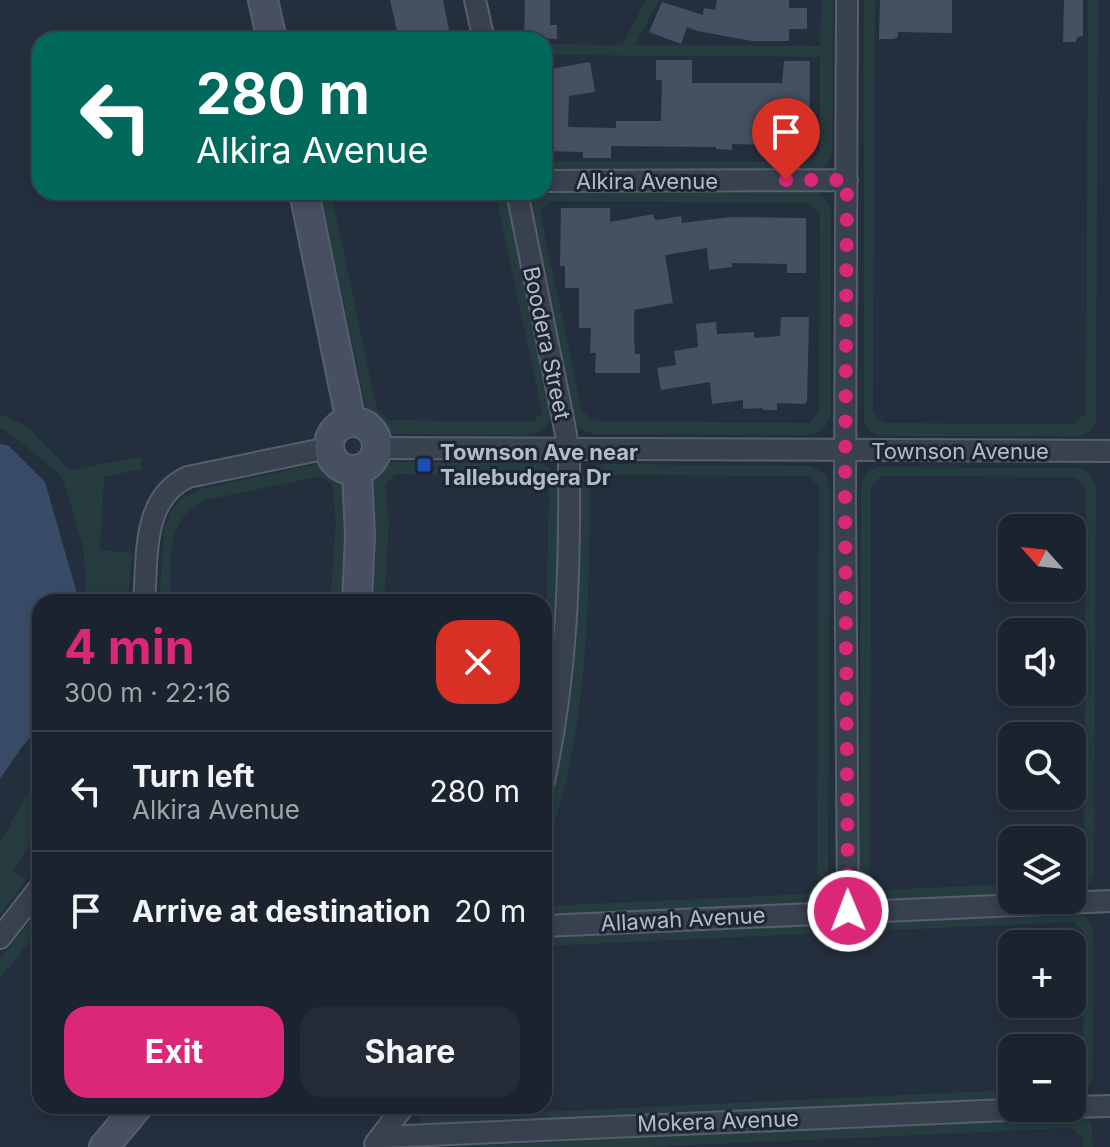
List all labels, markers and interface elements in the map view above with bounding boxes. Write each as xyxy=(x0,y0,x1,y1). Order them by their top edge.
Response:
text: 280 m xyxy=(196,60,370,128)
icon: left xyxy=(64,64,168,168)
pin xyxy=(752,98,820,180)
icon: arrive xyxy=(764,110,808,154)
text: Alkira Avenue xyxy=(196,128,428,172)
street label: Alkira Avenue xyxy=(576,168,718,194)
street label: Boodera Street xyxy=(518,264,576,422)
street label: Townson Avenue xyxy=(871,438,1049,464)
place label: Townson Ave near Tallebudgera Dr xyxy=(440,439,638,490)
marker: Townson Ave near Tallebudgera Dr xyxy=(415,456,433,474)
north arrow xyxy=(998,514,1086,602)
map controls xyxy=(998,514,1086,1122)
text: 4 min xyxy=(64,617,195,676)
button: sound xyxy=(998,618,1086,706)
button: close xyxy=(436,620,520,704)
text: 300 m · 22:16 xyxy=(64,677,231,708)
button: search xyxy=(998,722,1086,810)
text: Turn left xyxy=(132,758,254,794)
icon: left xyxy=(64,769,108,813)
text: 280 m xyxy=(430,773,520,809)
text: Alkira Avenue xyxy=(132,794,300,825)
button: layers xyxy=(998,826,1086,914)
position arrow xyxy=(806,869,890,953)
icon: arrive xyxy=(64,889,108,933)
text: Arrive at destination xyxy=(132,893,430,929)
text: 20 m xyxy=(454,893,526,929)
street label: Allawah Avenue xyxy=(600,902,766,936)
button: + xyxy=(998,930,1086,1018)
button: Exit xyxy=(64,1006,284,1098)
button: Share xyxy=(300,1006,520,1098)
button: − xyxy=(998,1034,1086,1122)
street label: Mokera Avenue xyxy=(637,1105,799,1137)

